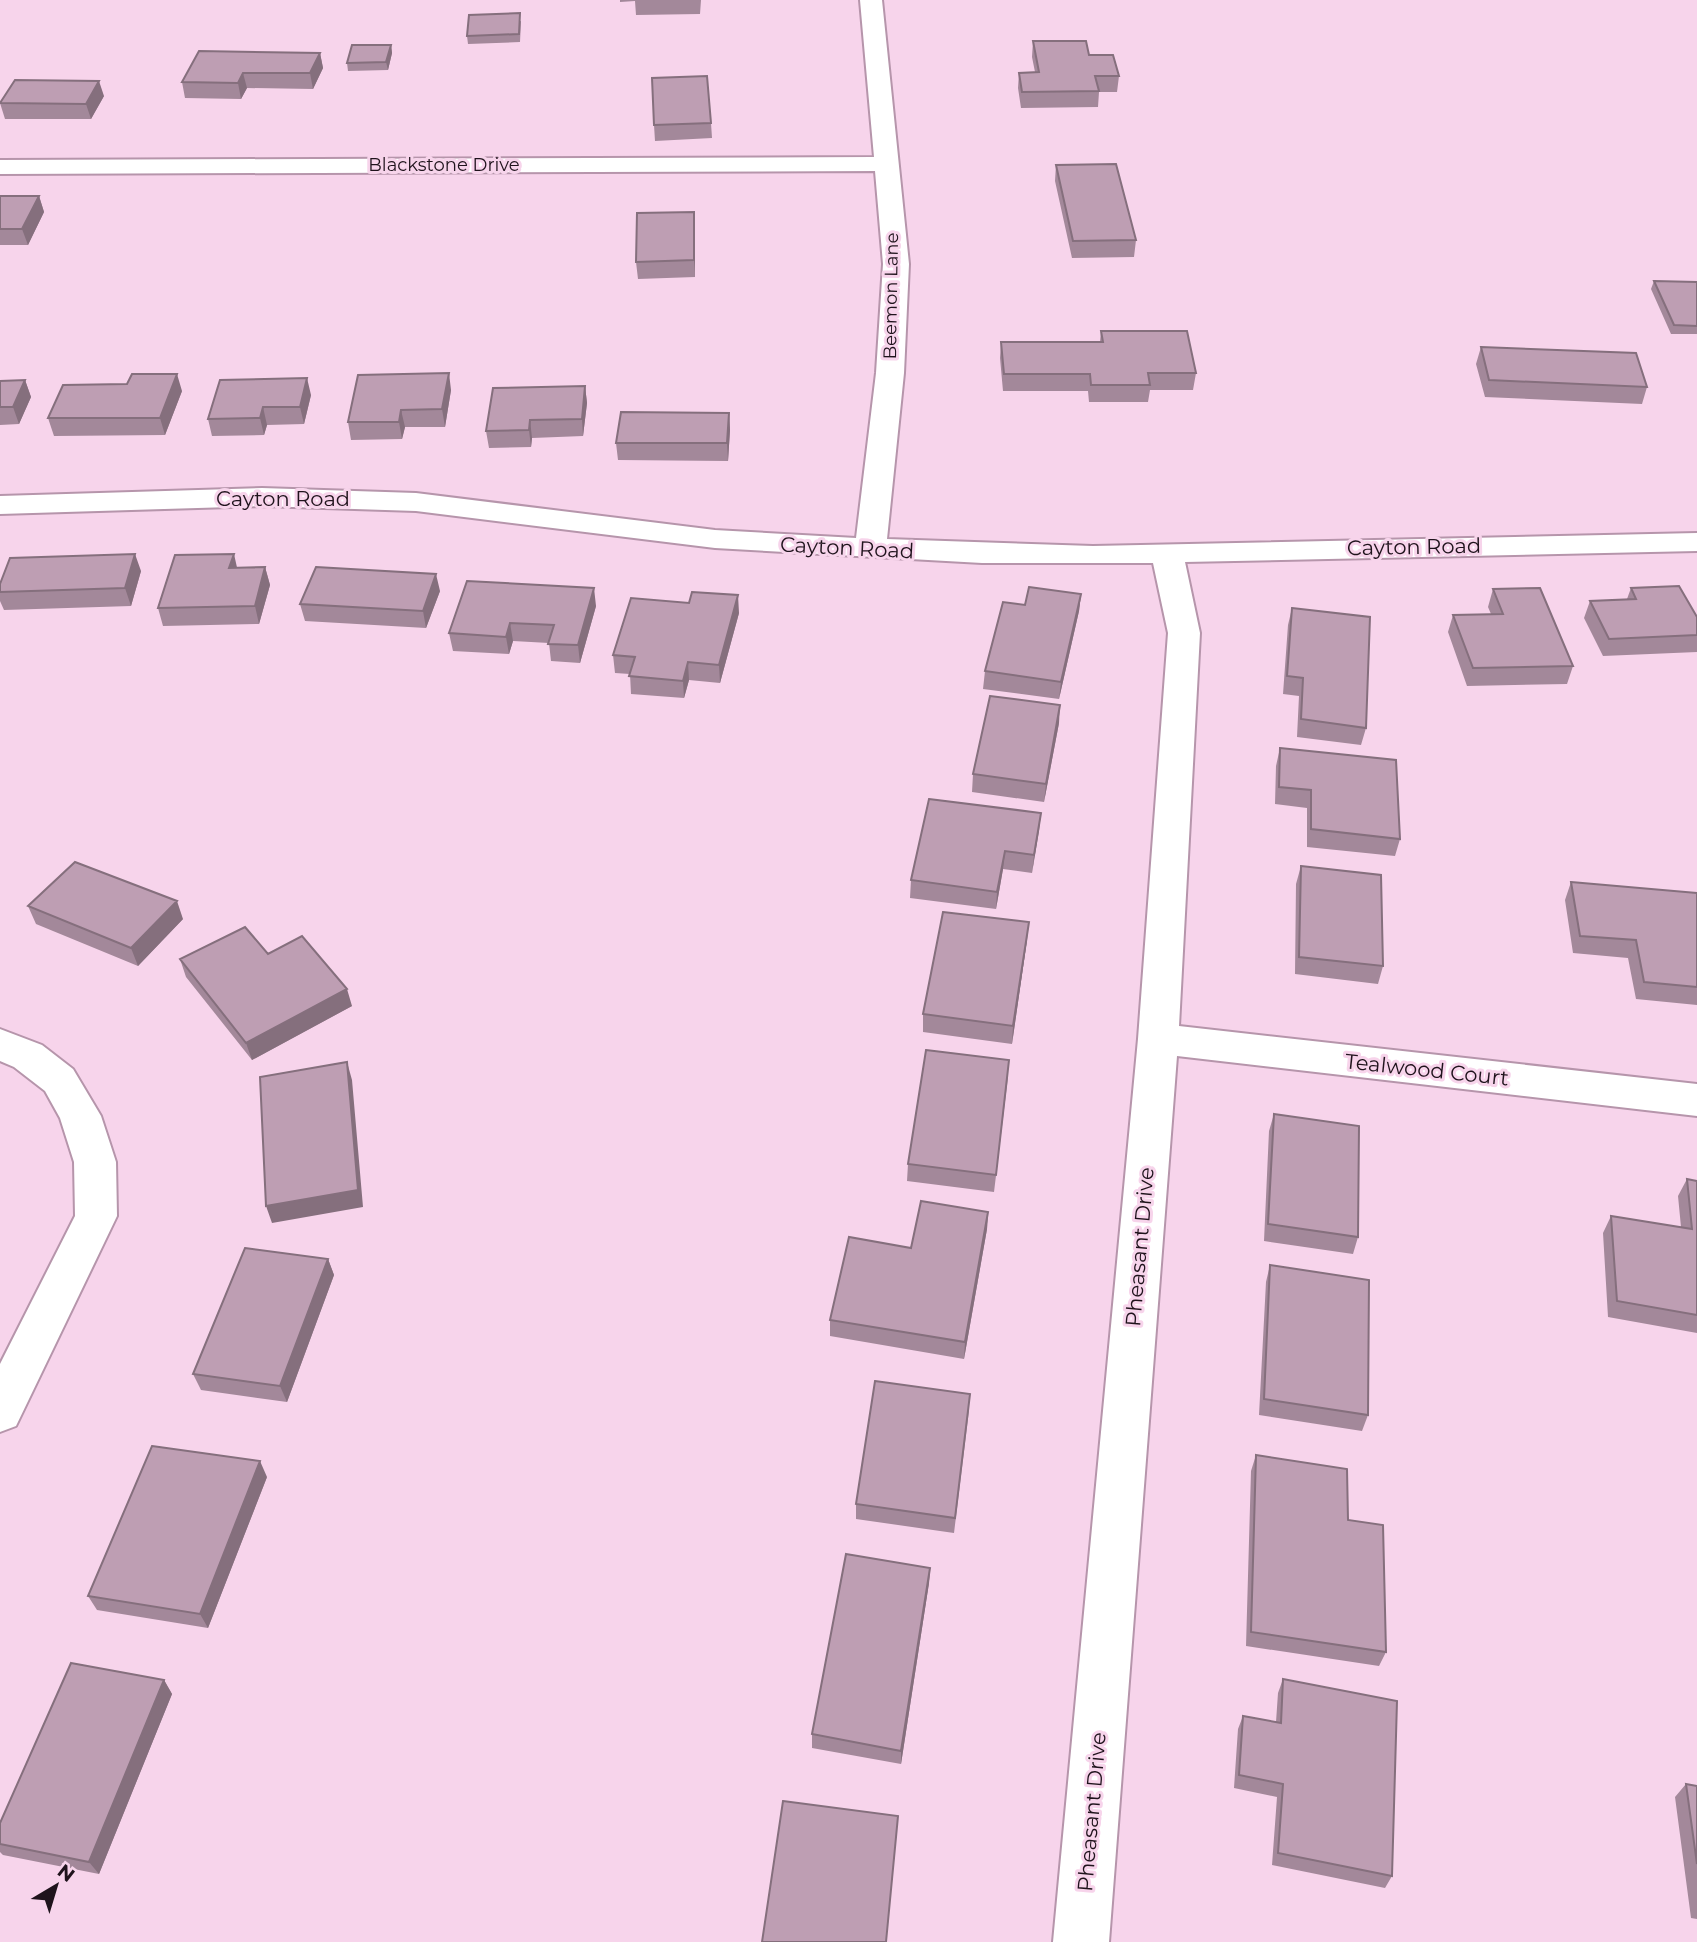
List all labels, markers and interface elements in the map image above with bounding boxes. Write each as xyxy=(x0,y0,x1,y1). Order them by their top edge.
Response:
street label: Blackstone Drive xyxy=(368,154,520,176)
street label: Beemon Lane xyxy=(879,232,903,360)
street label: Cayton Road xyxy=(216,486,350,511)
street label: Cayton Road xyxy=(779,532,915,563)
street label: Cayton Road xyxy=(1347,533,1481,560)
street label: Tealwood Court xyxy=(1344,1048,1510,1091)
street label: Pheasant Drive xyxy=(1120,1166,1159,1328)
street label: Pheasant Drive xyxy=(1072,1731,1111,1893)
north arrow xyxy=(21,1851,91,1921)
text: N xyxy=(53,1859,79,1887)

